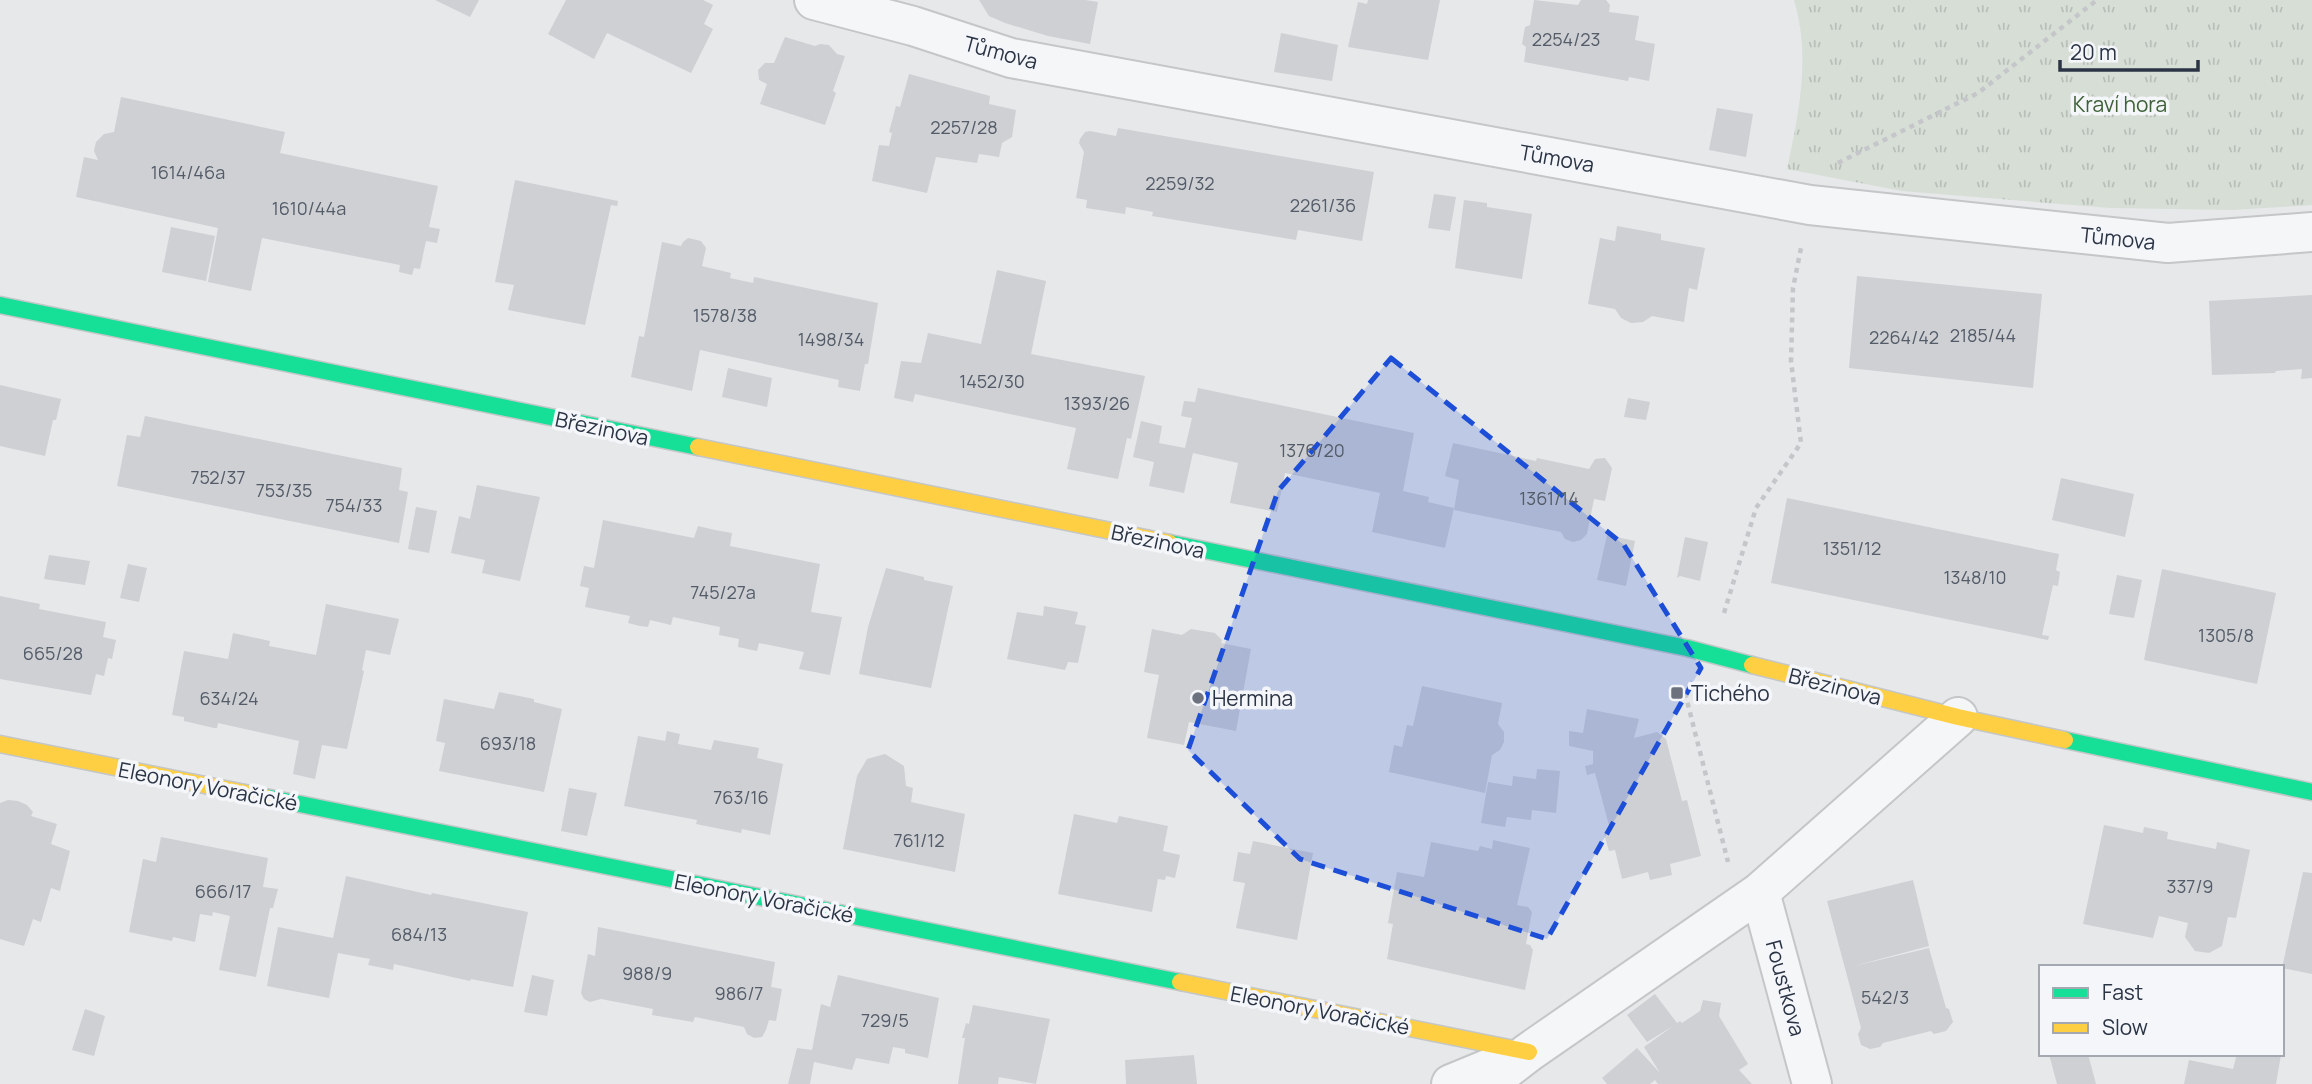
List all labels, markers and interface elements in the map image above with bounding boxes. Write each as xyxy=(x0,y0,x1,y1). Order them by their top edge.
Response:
house number: 2254/23 xyxy=(1532,27,1600,51)
scale bar xyxy=(2060,28,2198,72)
street label: Tůmova xyxy=(961,29,1041,75)
text: 20 m xyxy=(2070,38,2117,66)
park label: Kraví hora xyxy=(2073,90,2167,118)
house number: 2257/28 xyxy=(930,115,998,139)
street label: Tůmova xyxy=(1517,138,1597,178)
house number: 1614/46a xyxy=(151,160,225,184)
house number: 2259/32 xyxy=(1145,171,1215,195)
house number: 2261/36 xyxy=(1290,193,1356,217)
house number: 1610/44a xyxy=(272,196,346,220)
street label: Tůmova xyxy=(2079,220,2157,256)
house number: 1578/38 xyxy=(693,303,757,327)
house number: 2185/44 xyxy=(1950,323,2016,347)
house number: 2264/42 xyxy=(1869,325,1939,349)
house number: 1498/34 xyxy=(798,327,864,351)
house number: 1452/30 xyxy=(959,369,1025,393)
house number: 1393/26 xyxy=(1064,391,1130,415)
street label: Březinova xyxy=(553,404,651,452)
house number: 1376/20 xyxy=(1279,438,1345,462)
house number: 752/37 xyxy=(190,465,246,489)
house number: 753/35 xyxy=(256,478,312,502)
house number: 1361/14 xyxy=(1519,486,1579,510)
house number: 754/33 xyxy=(326,493,382,517)
street label: Březinova xyxy=(1109,517,1207,565)
house number: 1351/12 xyxy=(1823,536,1881,560)
house number: 1348/10 xyxy=(1943,565,2007,589)
house number: 745/27a xyxy=(690,580,756,604)
house number: 1305/8 xyxy=(2198,623,2254,647)
house number: 665/28 xyxy=(23,641,83,665)
street label: Březinova xyxy=(1786,661,1884,711)
place label: Tichého xyxy=(1691,679,1770,707)
place label: Hermina xyxy=(1212,684,1293,712)
marker: Tichého xyxy=(1669,685,1685,701)
house number: 634/24 xyxy=(199,686,259,710)
marker: Hermina xyxy=(1190,690,1206,706)
house number: 693/18 xyxy=(480,731,536,755)
street label: Eleonory Voračické xyxy=(116,755,300,817)
house number: 763/16 xyxy=(713,785,769,809)
house number: 761/12 xyxy=(893,828,945,852)
street label: Eleonory Voračické xyxy=(672,867,856,929)
house number: 337/9 xyxy=(2166,874,2214,898)
house number: 666/17 xyxy=(195,879,251,903)
house number: 684/13 xyxy=(391,922,447,946)
street label: Foustkova xyxy=(1760,937,1812,1039)
house number: 988/9 xyxy=(622,961,672,985)
legend xyxy=(2039,965,2284,1056)
text: Fast xyxy=(2102,978,2143,1006)
street label: Eleonory Voračické xyxy=(1228,979,1412,1041)
house number: 986/7 xyxy=(715,981,763,1005)
house number: 542/3 xyxy=(1861,985,1909,1009)
house number: 729/5 xyxy=(861,1008,909,1032)
text: Slow xyxy=(2102,1013,2148,1041)

